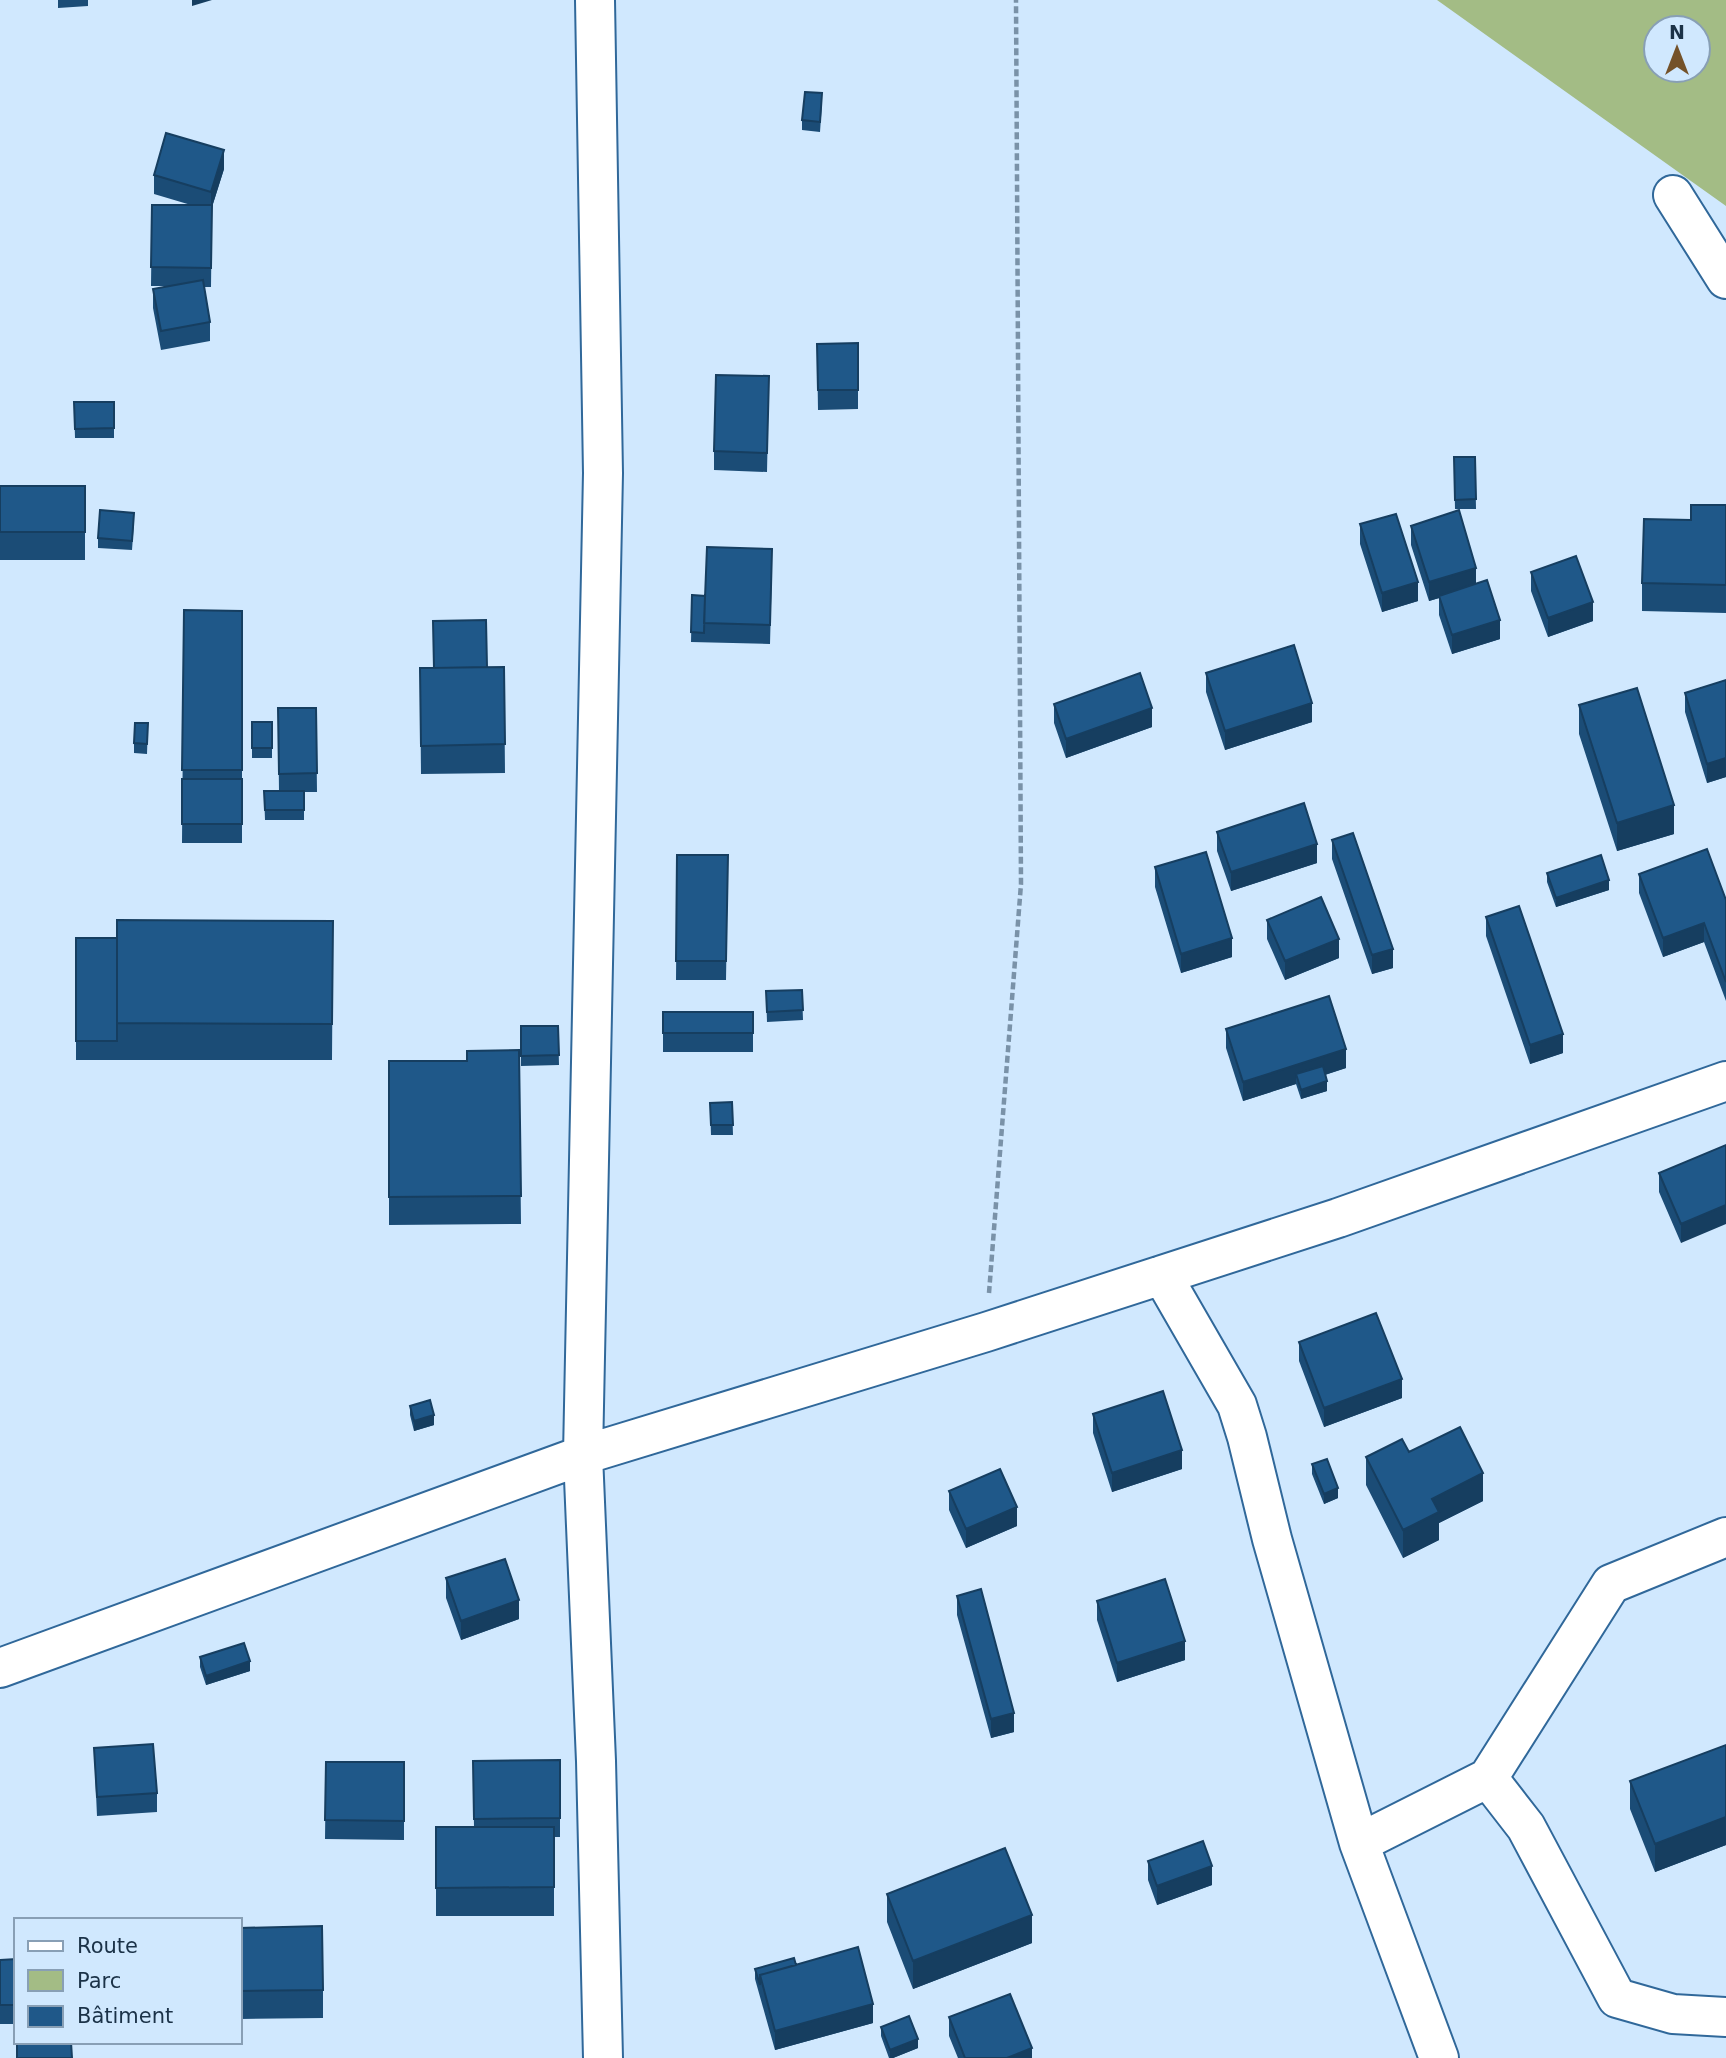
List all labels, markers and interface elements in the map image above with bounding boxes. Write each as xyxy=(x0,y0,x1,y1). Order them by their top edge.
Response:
north arrow xyxy=(1642,14,1712,84)
text: N xyxy=(1669,21,1685,43)
legend xyxy=(14,1918,242,2044)
text: Route xyxy=(77,1934,138,1958)
text: Parc xyxy=(77,1969,121,1993)
text: Bâtiment xyxy=(77,2004,173,2028)

